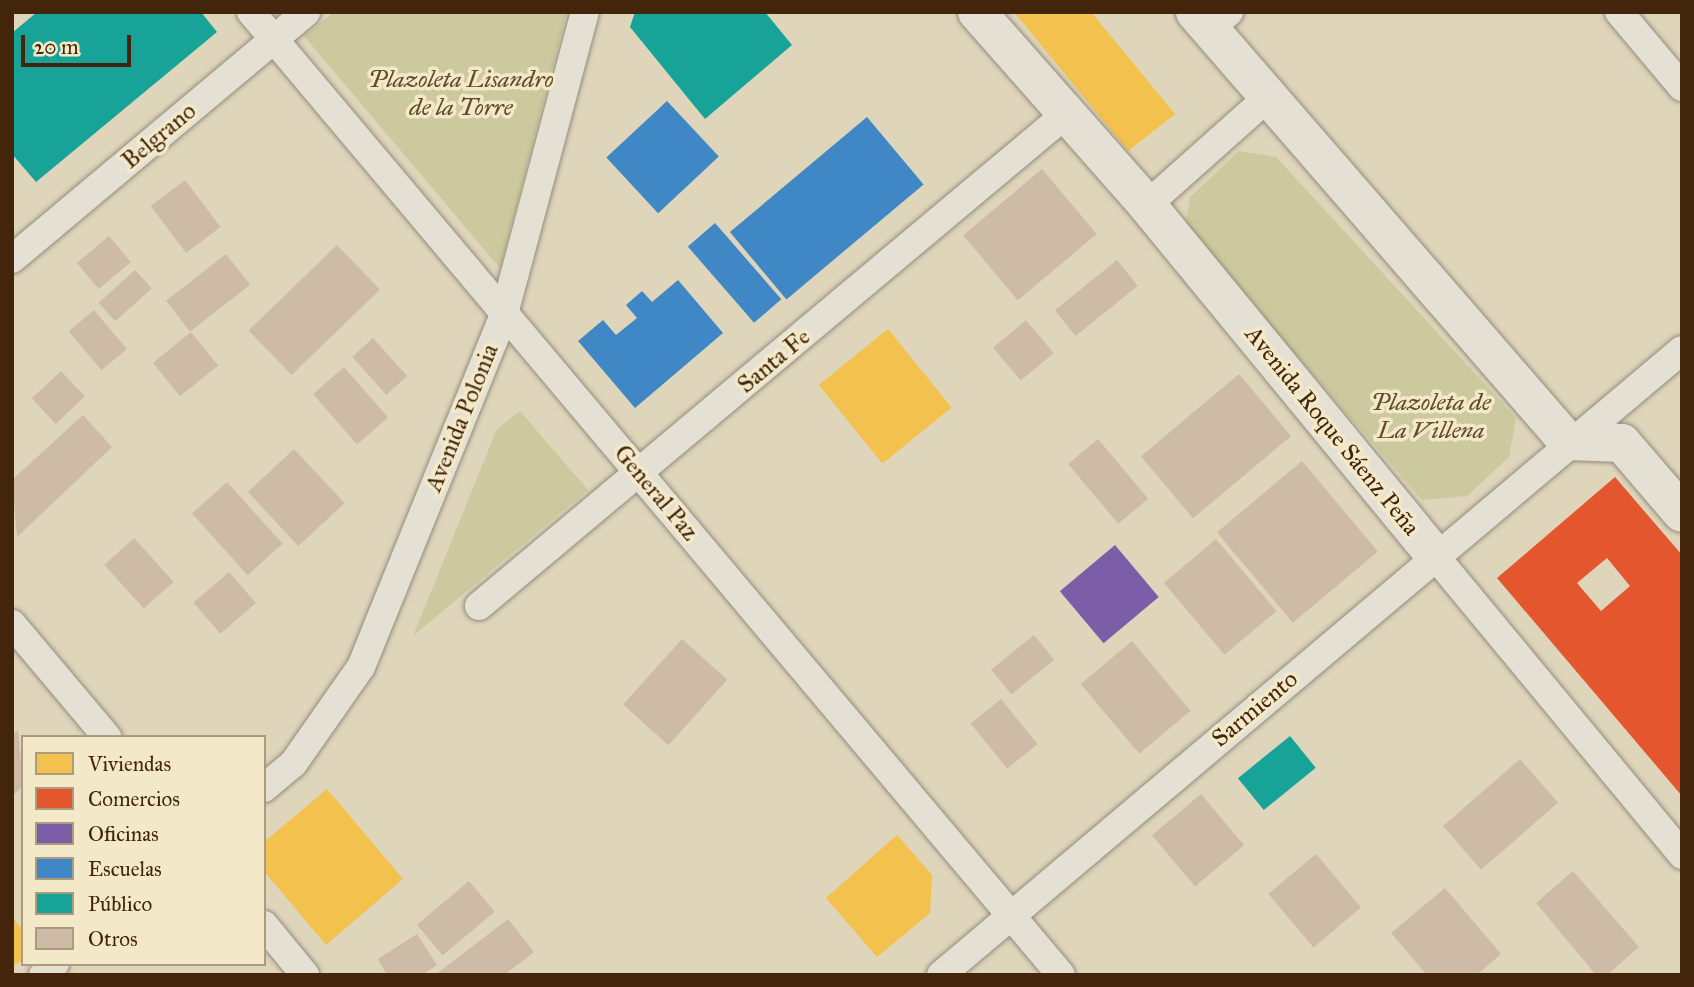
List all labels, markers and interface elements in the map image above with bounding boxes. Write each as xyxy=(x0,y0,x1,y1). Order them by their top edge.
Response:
scale bar xyxy=(24,21,135,65)
text: 20 m xyxy=(34,34,79,60)
park label: Plazoleta Lisandro de la Torre xyxy=(368,66,554,122)
street label: Belgrano xyxy=(116,97,202,175)
street label: Avenida Roque Sáenz Peña xyxy=(1239,320,1425,542)
street label: Santa Fe xyxy=(732,322,816,400)
street label: Avenida Polonia xyxy=(419,340,505,496)
park label: Plazoleta de La Villena xyxy=(1371,389,1491,445)
street label: General Paz xyxy=(608,439,704,547)
street label: Sarmiento xyxy=(1206,665,1304,753)
legend xyxy=(21,735,266,966)
text: Viviendas xyxy=(88,751,171,777)
text: Comercios xyxy=(88,786,180,812)
text: Oficinas xyxy=(88,821,159,847)
text: Escuelas xyxy=(88,856,162,882)
text: Público xyxy=(88,891,152,917)
text: Otros xyxy=(88,926,138,952)

